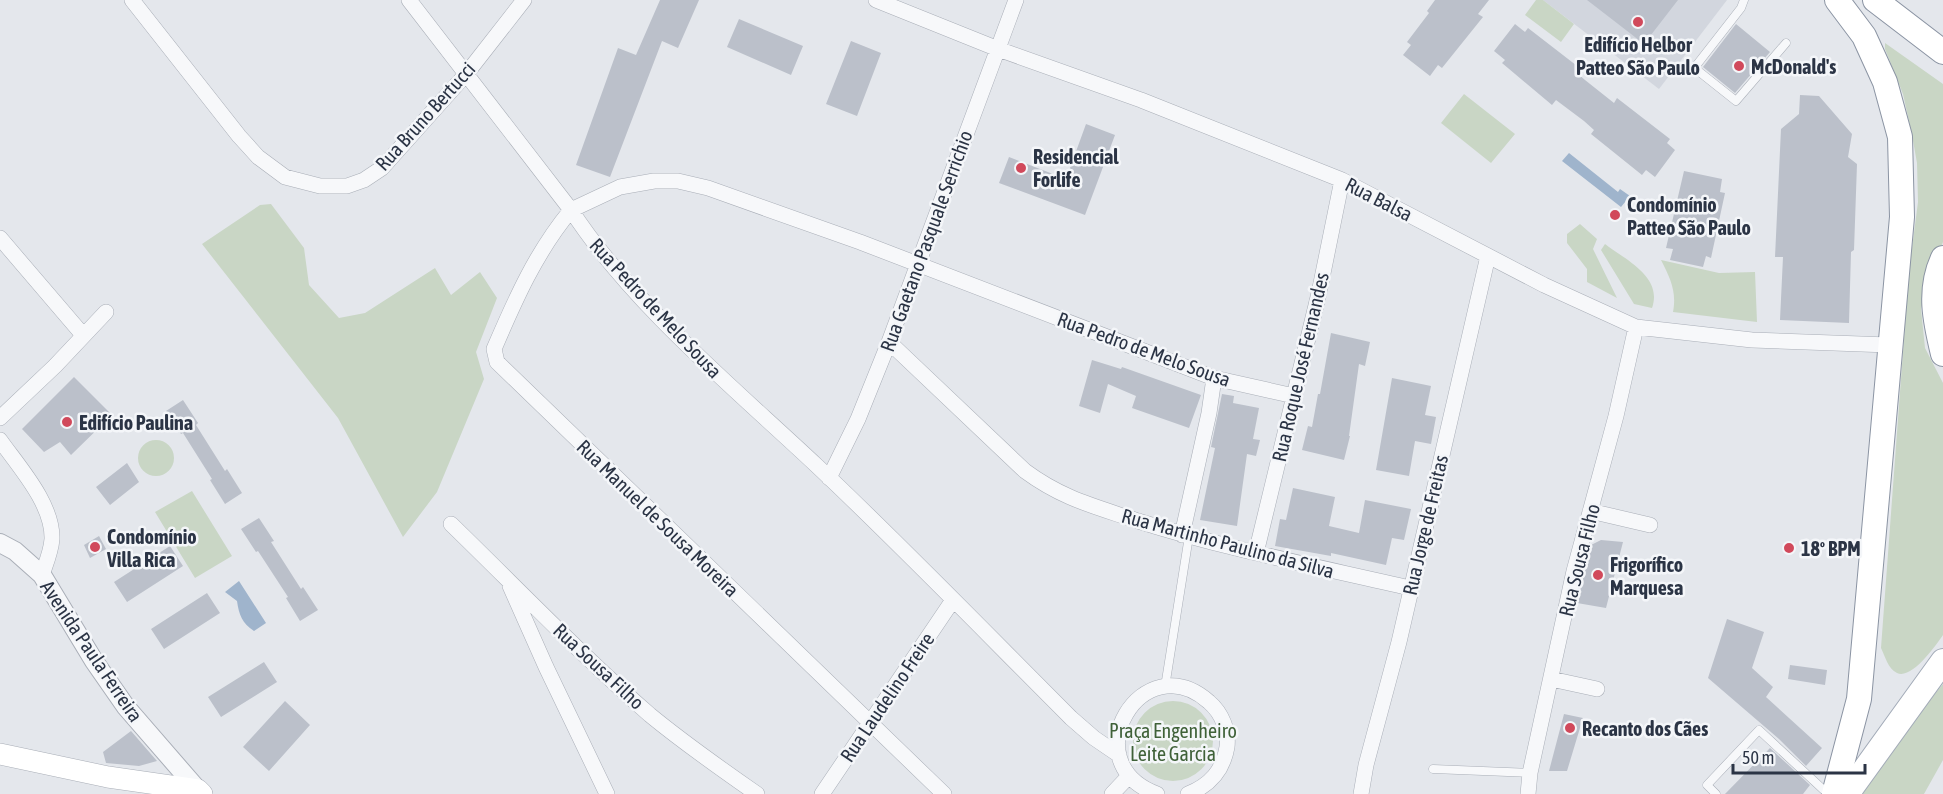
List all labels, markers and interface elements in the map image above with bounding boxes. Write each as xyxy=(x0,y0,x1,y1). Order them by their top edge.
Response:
marker: Edifício Helbor Patteo São Paulo xyxy=(1631,15,1645,29)
place label: Edifício Helbor Patteo São Paulo xyxy=(1576,33,1700,79)
place label: McDonald's xyxy=(1751,55,1836,78)
street label: Rua Bruno Bertucci xyxy=(370,57,480,175)
marker: McDonald's xyxy=(1732,59,1746,73)
street label: Rua Gaetano Pasquale Serrichio xyxy=(875,127,977,355)
place label: Residencial Forlife xyxy=(1033,145,1119,191)
marker: Residencial Forlife xyxy=(1014,161,1028,175)
street label: Rua Balsa xyxy=(1342,172,1416,226)
place label: Condomínio Patteo São Paulo xyxy=(1627,193,1751,239)
marker: Condomínio Patteo São Paulo xyxy=(1608,208,1622,222)
street label: Rua Pedro de Melo Sousa xyxy=(585,233,727,383)
street label: Rua Roque José Fernandes xyxy=(1267,270,1333,464)
street label: Rua Pedro de Melo Sousa xyxy=(1054,307,1234,391)
place label: Edifício Paulina xyxy=(79,411,193,434)
marker: Edifício Paulina xyxy=(60,415,74,429)
street label: Rua Manuel de Sousa Moreira xyxy=(572,435,744,601)
street label: Rua Jorge de Freitas xyxy=(1398,453,1452,597)
street label: Rua Sousa Filho xyxy=(1554,501,1604,619)
street label: Rua Martinho Paulino da Silva xyxy=(1119,504,1337,582)
place label: Condomínio Villa Rica xyxy=(106,525,197,571)
place label: 18º BPM xyxy=(1801,537,1861,560)
marker: Condomínio Villa Rica xyxy=(88,540,102,554)
marker: 18º BPM xyxy=(1782,541,1796,555)
place label: Frigorífico Marquesa xyxy=(1610,553,1683,599)
marker: Frigorífico Marquesa xyxy=(1591,568,1605,582)
street label: Avenida Paula Ferreira xyxy=(36,576,148,726)
street label: Rua Sousa Filho xyxy=(549,618,649,714)
street label: Rua Laudelino Freire xyxy=(835,628,939,766)
place label: Recanto dos Cães xyxy=(1582,717,1708,740)
park label: Praça Engenheiro Leite Garcia xyxy=(1109,719,1237,765)
marker: Recanto dos Cães xyxy=(1563,721,1577,735)
scale bar xyxy=(1733,737,1865,775)
text: 50 m xyxy=(1742,747,1774,768)

